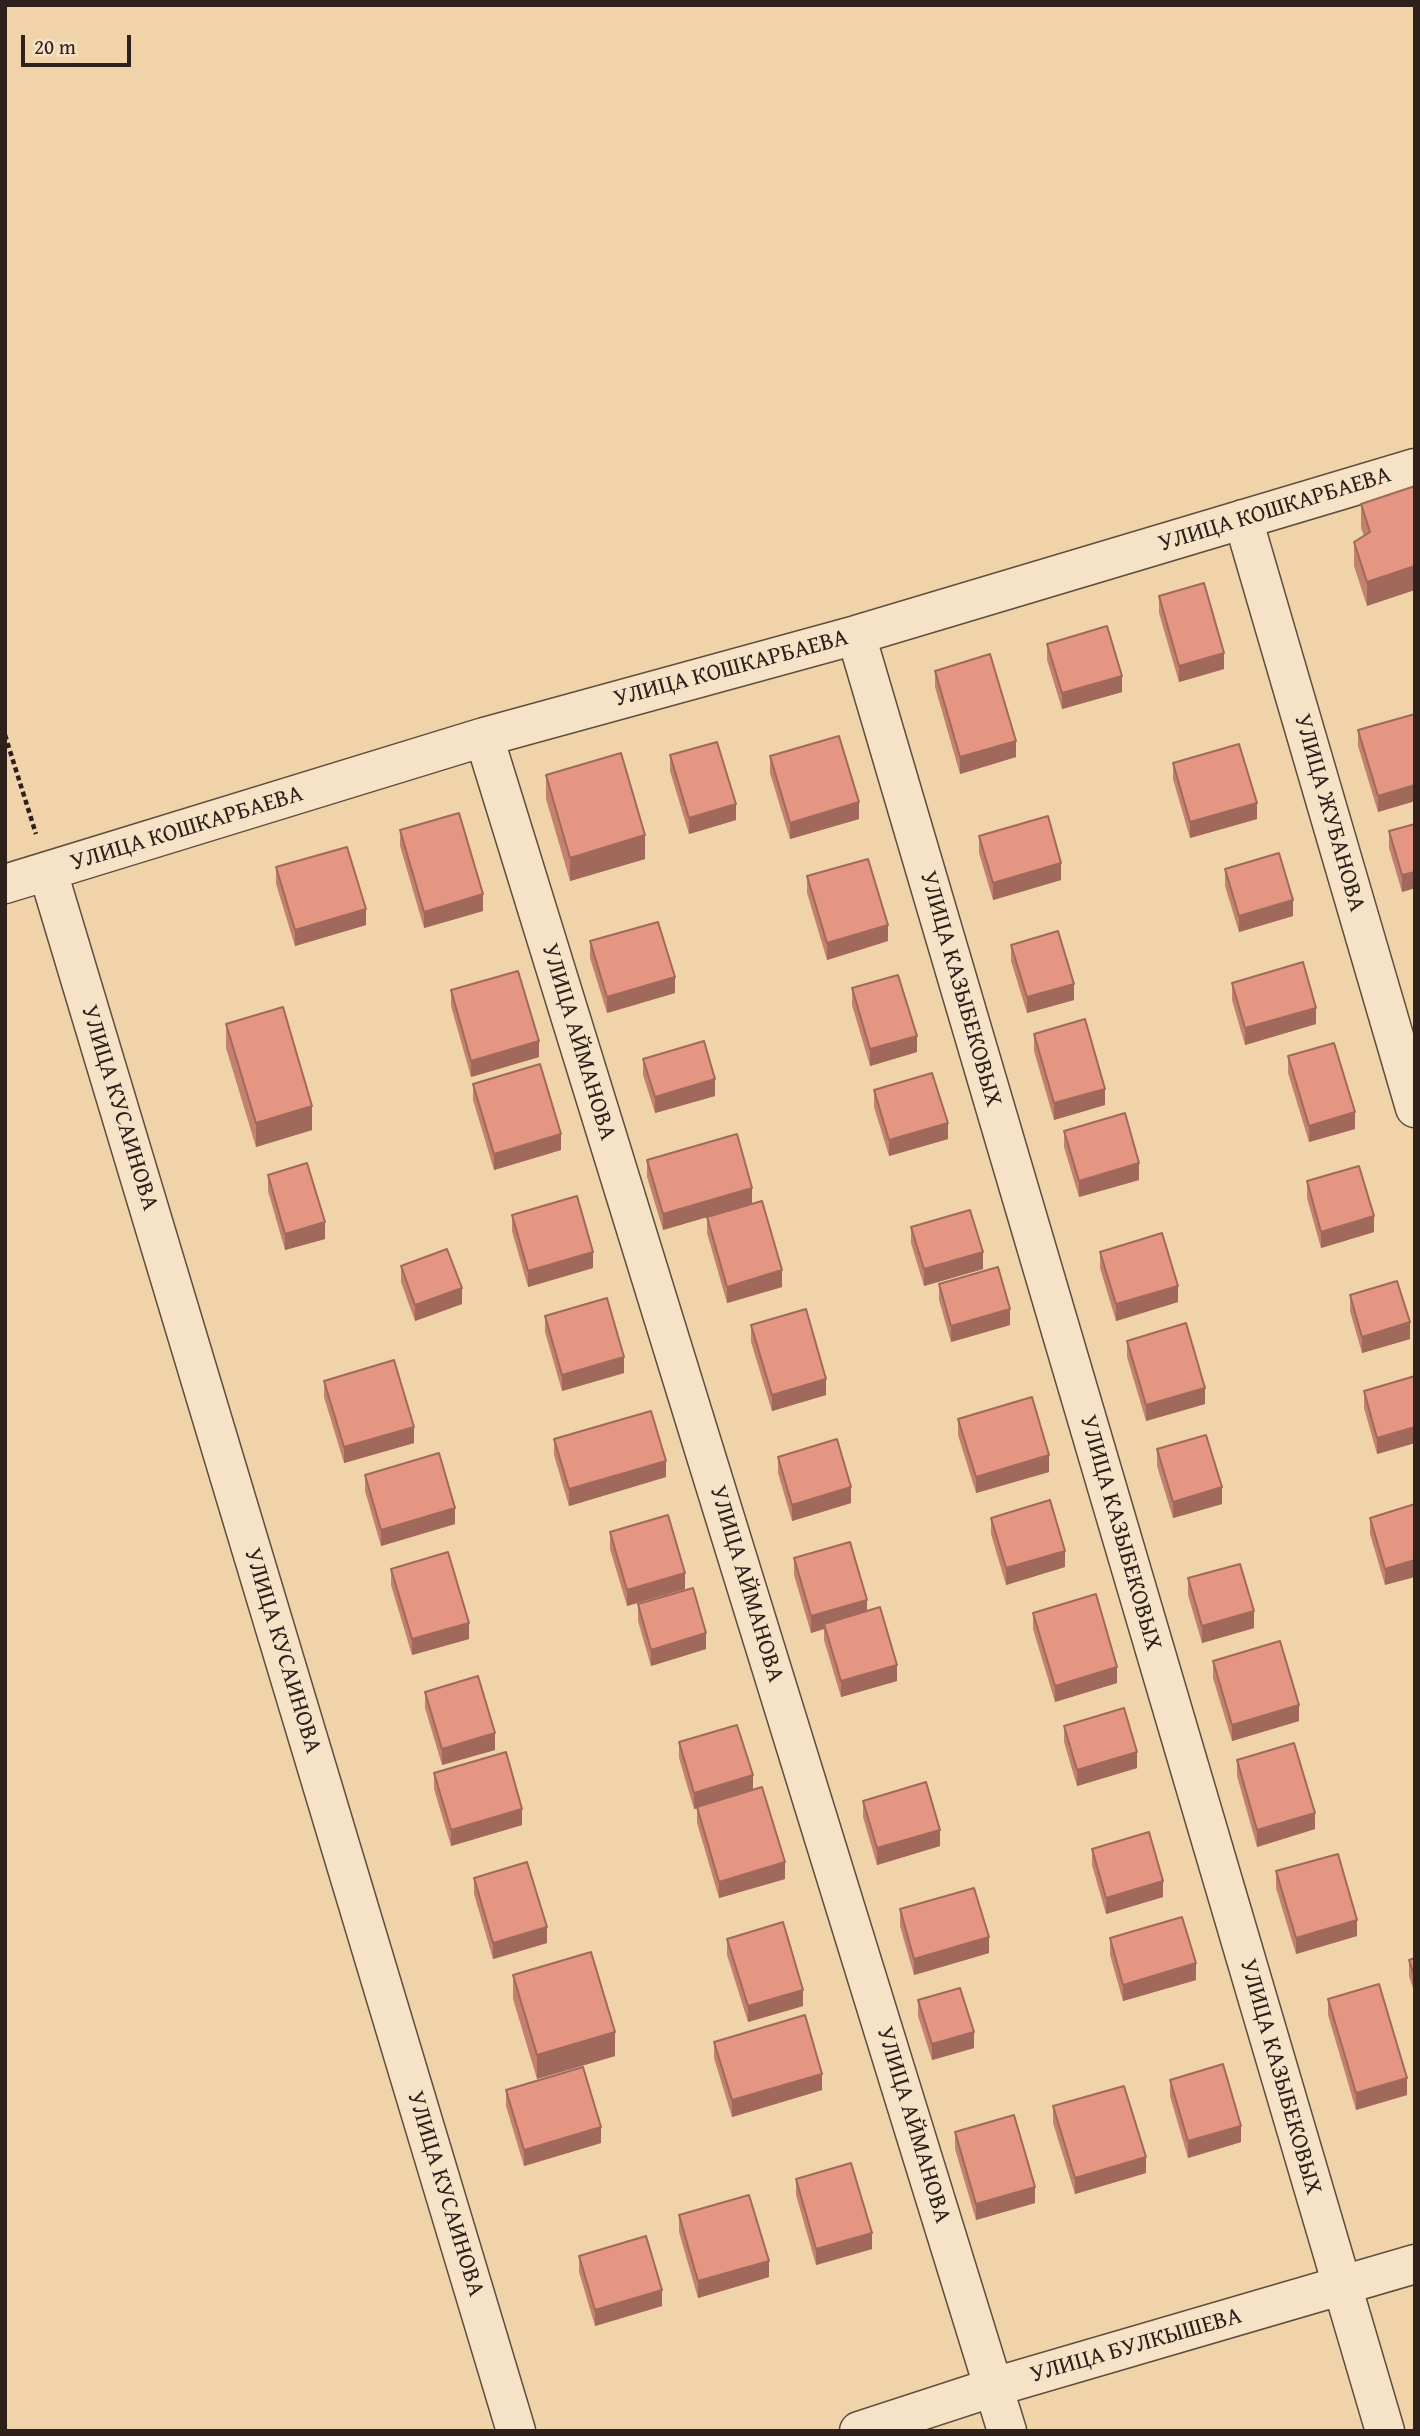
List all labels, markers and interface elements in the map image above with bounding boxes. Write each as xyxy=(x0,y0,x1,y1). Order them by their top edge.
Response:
scale bar xyxy=(24,21,135,65)
text: 20 m xyxy=(34,31,76,62)
street label: УЛИЦА КОШКАРБАЕВА xyxy=(1155,461,1395,559)
street label: УЛИЦА КОШКАРБАЕВА xyxy=(611,624,851,714)
street label: УЛИЦА ЖУБАНОВА xyxy=(1287,711,1371,915)
street label: УЛИЦА КОШКАРБАЕВА xyxy=(67,780,307,878)
street label: УЛИЦА КАЗЫБЕКОВЫХ xyxy=(913,868,1007,1110)
street label: УЛИЦА АЙМАНОВА xyxy=(534,940,622,1144)
street label: УЛИЦА КУСАИНОВА xyxy=(74,1002,164,1214)
street label: УЛИЦА КАЗЫБЕКОВЫХ xyxy=(1073,1412,1167,1654)
street label: УЛИЦА АЙМАНОВА xyxy=(702,1482,790,1686)
street label: УЛИЦА КУСАИНОВА xyxy=(237,1545,327,1757)
street label: УЛИЦА КАЗЫБЕКОВЫХ xyxy=(1233,1956,1327,2198)
street label: УЛИЦА АЙМАНОВА xyxy=(869,2023,957,2227)
street label: УЛИЦА КУСАИНОВА xyxy=(400,2088,490,2300)
street label: УЛИЦА БУЛКЫШЕВА xyxy=(1027,2302,1245,2390)

